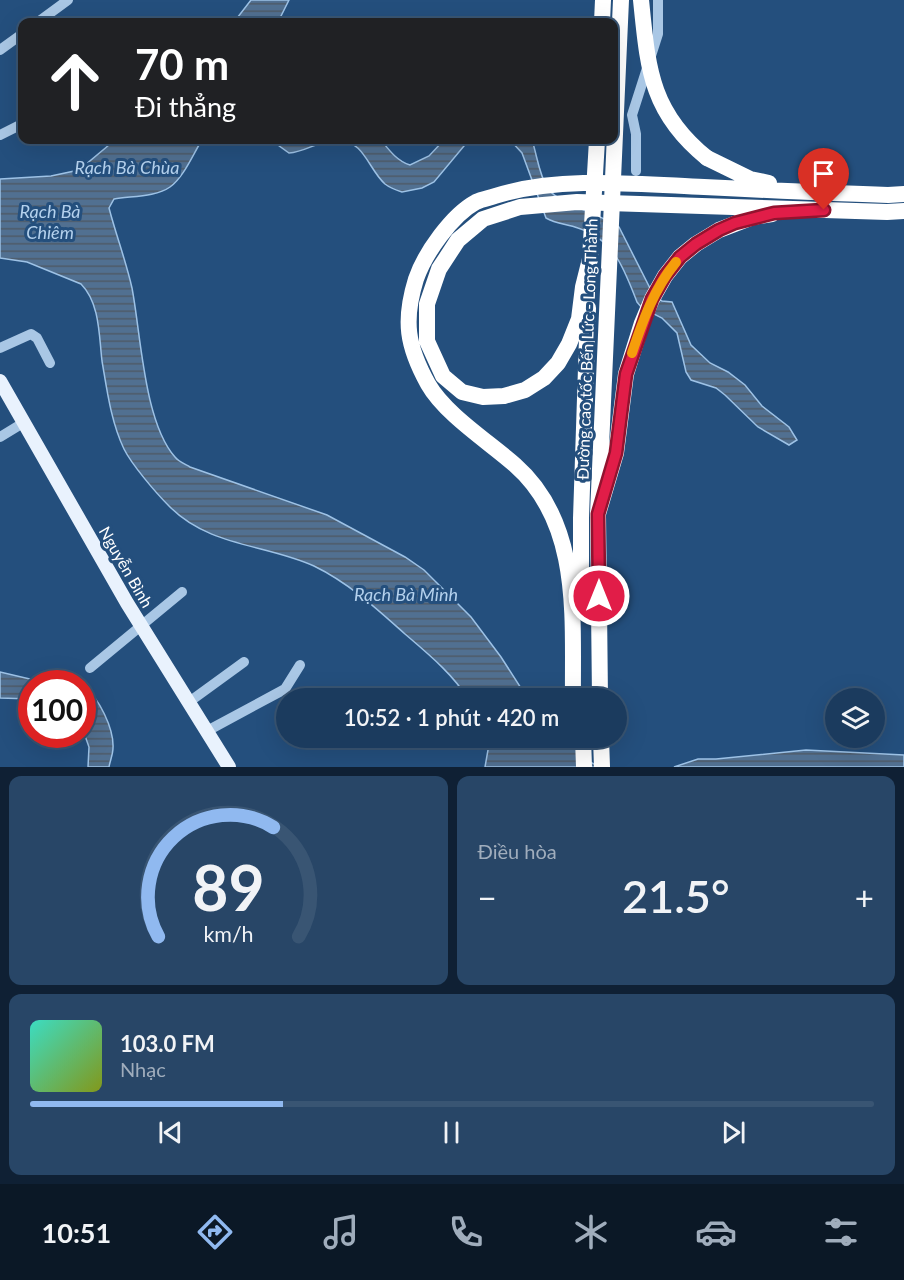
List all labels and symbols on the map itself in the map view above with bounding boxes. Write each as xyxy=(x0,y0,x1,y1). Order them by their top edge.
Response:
pin xyxy=(798,148,849,210)
water label: Rạch Bà Chùa xyxy=(75,156,179,178)
water label: Rạch Bà Chiêm xyxy=(19,200,81,243)
street label: Đường cao tốc Bến Lức - Long Thành xyxy=(572,218,601,480)
street label: Nguyễn Bình xyxy=(96,523,157,611)
position arrow xyxy=(567,564,631,628)
water label: Rạch Bà Minh xyxy=(354,583,458,605)
speed limit sign: 100 xyxy=(18,670,96,748)

